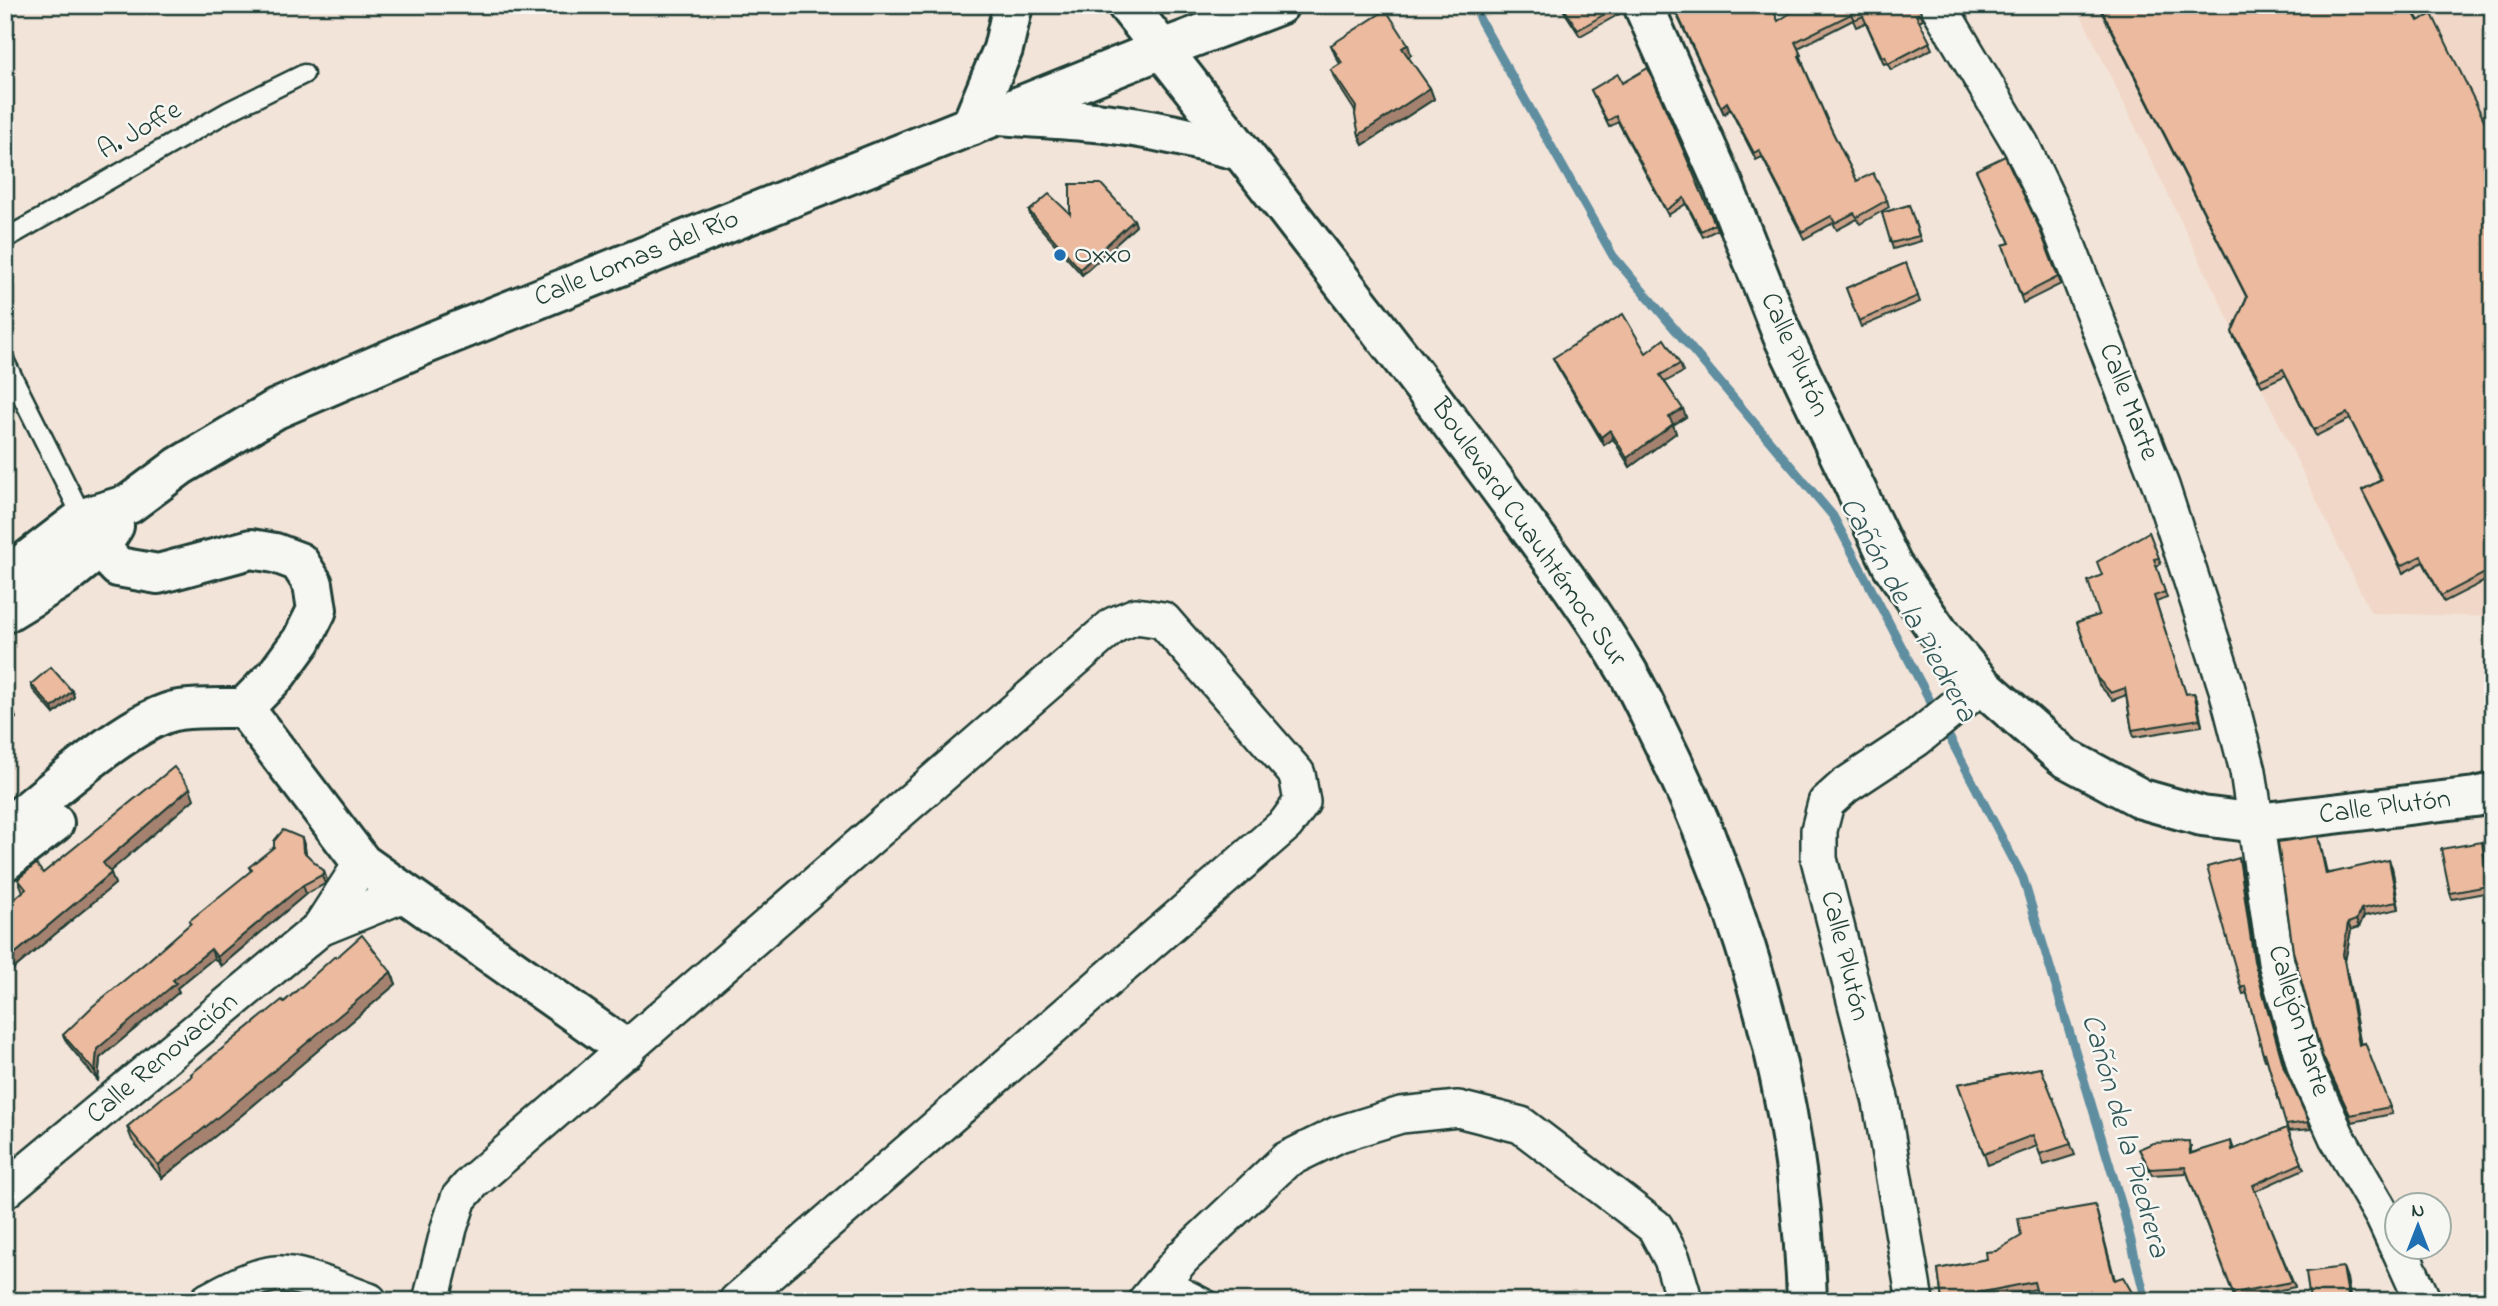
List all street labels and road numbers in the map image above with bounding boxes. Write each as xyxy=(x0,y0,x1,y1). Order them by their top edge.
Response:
street label: A. Joffe xyxy=(90,90,190,171)
street label: Calle Lomas del Río xyxy=(528,199,746,319)
street label: Calle Plutón xyxy=(1748,286,1840,424)
street label: Calle Marte xyxy=(2087,338,2169,467)
street label: Boulevard Cuauhtémoc Sur xyxy=(1419,389,1637,676)
street label: Calle Plutón xyxy=(2317,780,2453,836)
street label: Calle Plutón xyxy=(1808,887,1880,1025)
street label: Callejón Marte xyxy=(2256,940,2341,1102)
street label: Calle Renovación xyxy=(78,983,248,1135)

